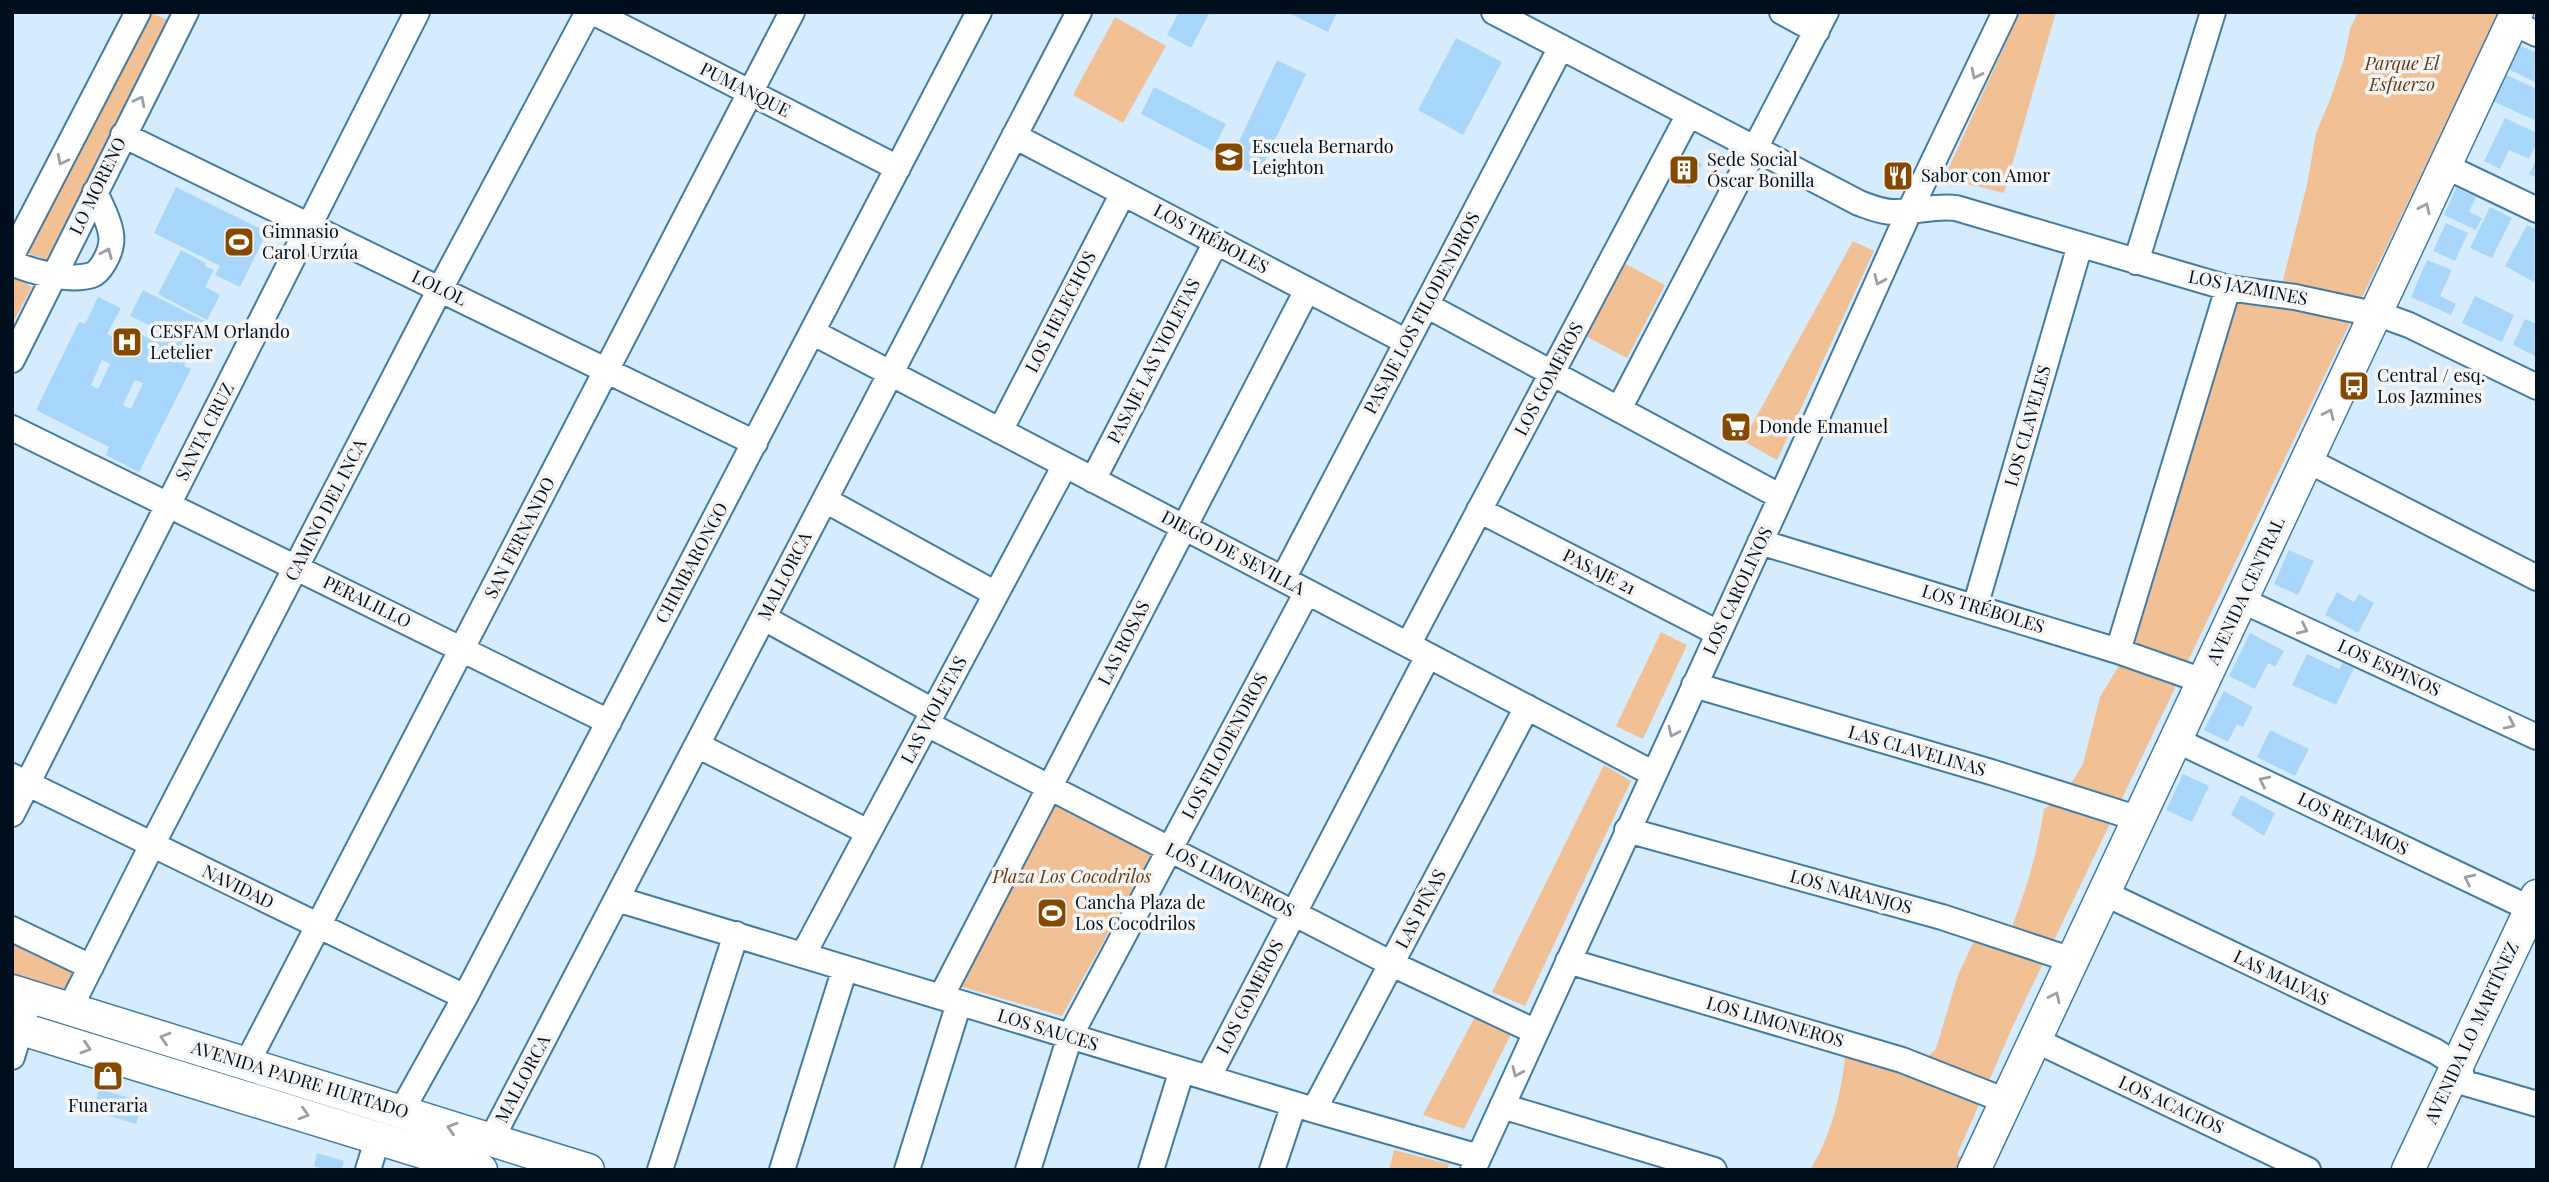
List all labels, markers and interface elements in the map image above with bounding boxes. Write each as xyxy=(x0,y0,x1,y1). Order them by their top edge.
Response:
park label: Parque El Esfuerzo xyxy=(2364,51,2440,96)
street label: PUMANQUE xyxy=(696,56,795,122)
one-way arrow xyxy=(1970,67,1984,79)
one-way arrow xyxy=(132,96,146,108)
street label: LO MORENO xyxy=(63,133,131,238)
place label: Escuela Bernardo Leighton xyxy=(1252,134,1394,179)
school or university icon: Escuela Bernardo Leighton xyxy=(1212,140,1246,174)
place label: Sede Social Óscar Bonilla xyxy=(1707,147,1815,192)
one-way arrow xyxy=(56,153,70,165)
building icon: Sede Social Óscar Bonilla xyxy=(1667,153,1701,187)
restaurant icon: Sabor con Amor xyxy=(1881,159,1915,193)
place label: Sabor con Amor xyxy=(1921,163,2050,187)
street label: LOS TRÉBOLES xyxy=(1150,198,1273,279)
one-way arrow xyxy=(2417,203,2431,215)
street label: PASAJE LOS FILODENDROS xyxy=(1358,207,1485,418)
place label: Gimnasio Carol Urzúa xyxy=(262,219,358,264)
sports icon: Gimnasio Carol Urzúa xyxy=(222,225,256,259)
street label: LOS HELECHOS xyxy=(1019,247,1101,376)
one-way arrow xyxy=(99,248,113,261)
street label: LOLOL xyxy=(408,264,471,311)
street label: LOS JAZMINES xyxy=(2186,264,2310,310)
one-way arrow xyxy=(1873,272,1887,285)
street label: PASAJE LAS VIOLETAS xyxy=(1101,274,1205,447)
street label: LOS GOMEROS xyxy=(1508,318,1588,440)
place label: CESFAM Orlando Letelier xyxy=(150,319,290,364)
hospital icon: CESFAM Orlando Letelier xyxy=(110,325,144,359)
street label: LOS CLAVELES xyxy=(1998,362,2056,489)
place label: Central / esq. Los Jazmines xyxy=(2377,363,2485,408)
bus stop icon: Central / esq. Los Jazmines xyxy=(2337,369,2371,403)
street label: SANTA CRUZ xyxy=(169,379,239,484)
one-way arrow xyxy=(2320,409,2334,421)
supermarket icon: Donde Emanuel xyxy=(1719,410,1753,444)
place label: Donde Emanuel xyxy=(1759,414,1888,438)
street label: CAMINO DEL INCA xyxy=(279,434,372,585)
street label: SAN FERNANDO xyxy=(478,473,560,602)
street label: CHIMBARONGO xyxy=(649,498,733,627)
street label: DIEGO DE SEVILLA xyxy=(1157,504,1310,600)
street label: AVENIDA CENTRAL xyxy=(2200,512,2290,669)
street label: LOS CAROLINOS xyxy=(1697,523,1777,658)
street label: MALLORCA xyxy=(752,527,817,624)
street label: PASAJE 21 xyxy=(1559,543,1640,600)
street label: PERALILLO xyxy=(319,569,416,633)
street label: LOS TRÉBOLES xyxy=(1919,578,2048,638)
street label: LAS ROSAS xyxy=(1092,596,1155,689)
one-way arrow xyxy=(2296,620,2308,634)
street label: LOS ESPINOS xyxy=(2334,633,2445,701)
street label: LAS VIOLETAS xyxy=(895,651,972,768)
street label: LOS FILODENDROS xyxy=(1175,668,1273,823)
one-way arrow xyxy=(2503,716,2515,730)
street label: LAS CLAVELINAS xyxy=(1846,719,1989,781)
one-way arrow xyxy=(1667,725,1681,737)
one-way arrow xyxy=(2259,776,2271,790)
street label: LOS RETAMOS xyxy=(2294,786,2413,860)
street label: LOS LIMONEROS xyxy=(1162,836,1299,922)
street label: NAVIDAD xyxy=(199,858,278,914)
street label: LOS NARANJOS xyxy=(1787,863,1915,919)
park label: Plaza Los Cocodrilos xyxy=(992,864,1152,888)
street label: LAS PIÑAS xyxy=(1389,865,1451,952)
one-way arrow xyxy=(2464,874,2476,888)
place label: Cancha Plaza de Los Cocodrilos xyxy=(1075,890,1206,935)
sports icon: Cancha Plaza de Los Cocodrilos xyxy=(1035,896,1069,930)
street label: LOS GOMEROS xyxy=(1210,935,1288,1058)
street label: AVENIDA LO MARTÍNEZ xyxy=(2418,938,2524,1128)
street label: LAS MALVAS xyxy=(2230,944,2333,1011)
street label: LOS LIMONEROS xyxy=(1704,990,1847,1052)
one-way arrow xyxy=(2047,992,2061,1004)
street label: LOS SAUCES xyxy=(995,1002,1102,1056)
street label: MALLORCA xyxy=(489,1030,556,1127)
one-way arrow xyxy=(159,1032,171,1047)
street label: AVENIDA PADRE HURTADO xyxy=(188,1034,412,1124)
one-way arrow xyxy=(80,1040,92,1055)
shop icon: Funeraria xyxy=(91,1059,125,1093)
one-way arrow xyxy=(1511,1065,1525,1078)
street label: LOS ACACIOS xyxy=(2115,1069,2228,1139)
place label: Funeraria xyxy=(68,1093,148,1117)
one-way arrow xyxy=(297,1106,309,1121)
one-way arrow xyxy=(447,1122,459,1136)

